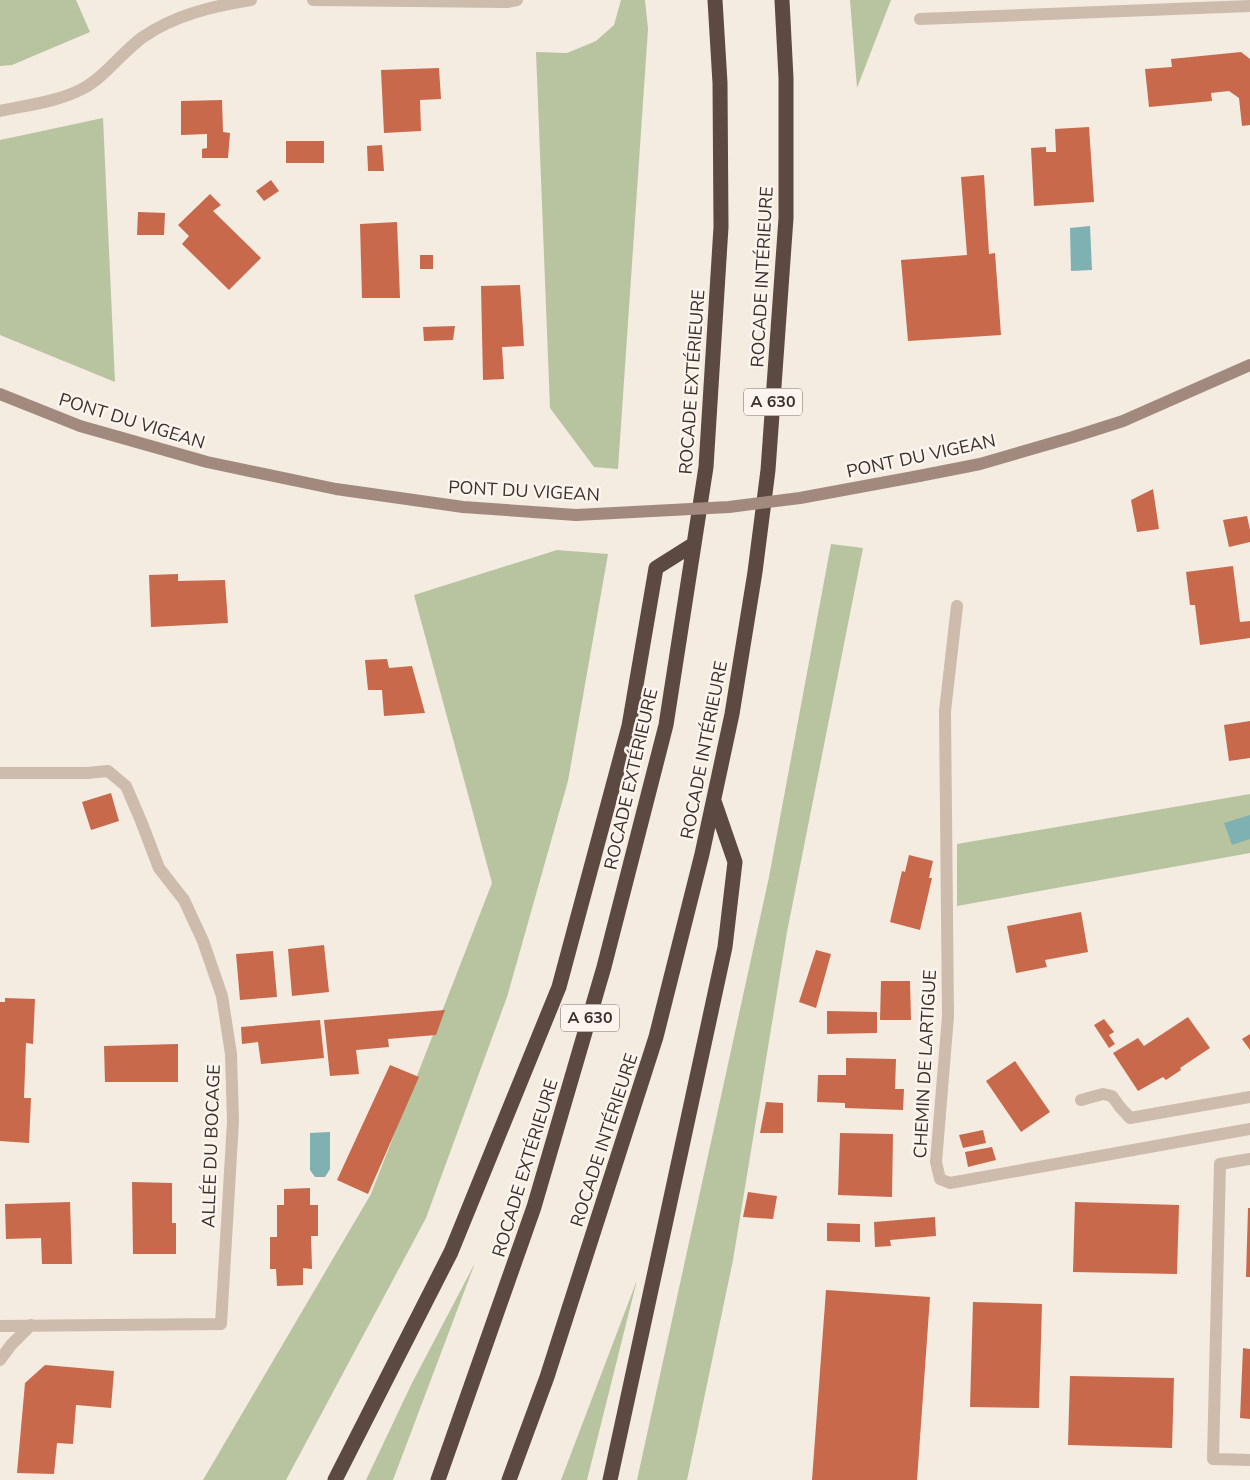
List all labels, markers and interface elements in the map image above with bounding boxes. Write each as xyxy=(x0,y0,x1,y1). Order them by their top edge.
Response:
street label: ROCADE INTÉRIEURE xyxy=(745,186,779,368)
street label: ROCADE EXTÉRIEURE xyxy=(674,289,710,475)
street label: PONT DU VIGEAN xyxy=(56,387,208,455)
road number: A 630 xyxy=(744,388,802,416)
street label: PONT DU VIGEAN xyxy=(844,428,998,484)
street label: PONT DU VIGEAN xyxy=(448,475,600,507)
street label: ROCADE INTÉRIEURE xyxy=(675,659,733,841)
street label: ROCADE EXTÉRIEURE xyxy=(598,686,664,872)
street label: CHEMIN DE LARTIGUE xyxy=(908,969,942,1159)
road number: A 630 xyxy=(561,1004,619,1032)
street label: ROCADE INTÉRIEURE xyxy=(565,1050,643,1230)
street label: ALLÉE DU BOCAGE xyxy=(196,1064,226,1228)
street label: ROCADE EXTÉRIEURE xyxy=(486,1076,564,1260)

